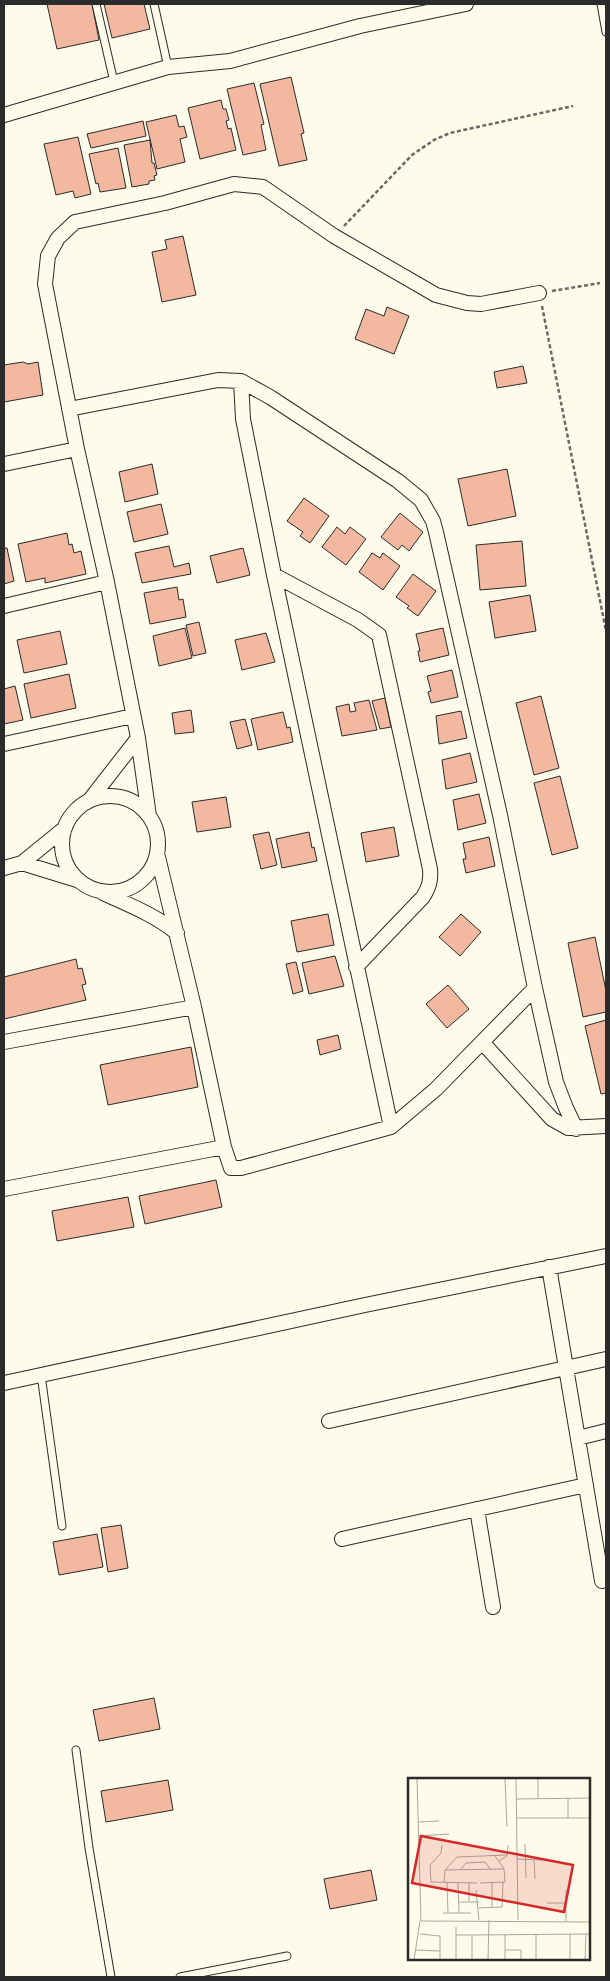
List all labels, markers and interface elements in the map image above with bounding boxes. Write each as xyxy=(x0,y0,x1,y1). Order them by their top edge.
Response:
inset map xyxy=(408,1778,590,1961)

